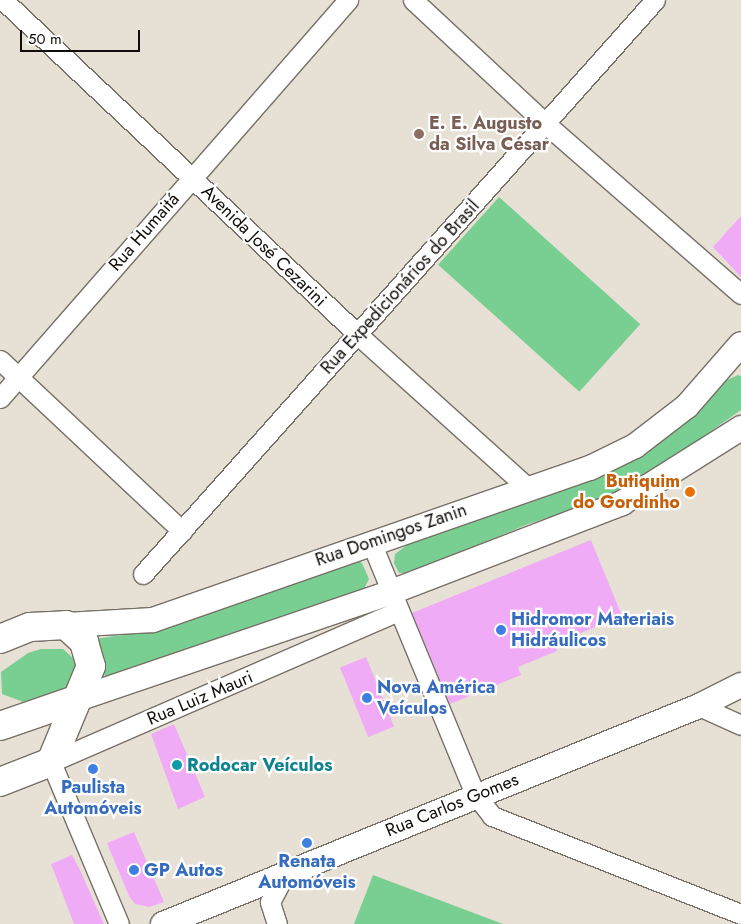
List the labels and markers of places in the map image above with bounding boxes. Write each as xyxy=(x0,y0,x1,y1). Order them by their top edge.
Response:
place label: E. E. Augusto da Silva César xyxy=(429,113,549,156)
marker: E. E. Augusto da Silva César xyxy=(413,128,425,140)
place label: Butiquim do Gordinho xyxy=(573,471,680,514)
marker: Butiquim do Gordinho xyxy=(684,486,696,498)
place label: Hidromor Materiais Hidráulicos xyxy=(511,609,674,652)
marker: Hidromor Materiais Hidráulicos xyxy=(495,624,507,636)
place label: Nova América Veículos xyxy=(377,677,495,720)
marker: Nova América Veículos xyxy=(361,692,373,704)
place label: Rodocar Veículos xyxy=(187,754,332,776)
marker: Rodocar Veículos xyxy=(171,759,183,771)
marker: Paulista Automóveis xyxy=(87,763,99,775)
place label: Paulista Automóveis xyxy=(44,777,142,820)
marker: Renata Automóveis xyxy=(301,837,313,849)
place label: Renata Automóveis xyxy=(258,851,356,894)
place label: GP Autos xyxy=(144,859,223,881)
marker: GP Autos xyxy=(128,864,140,876)

